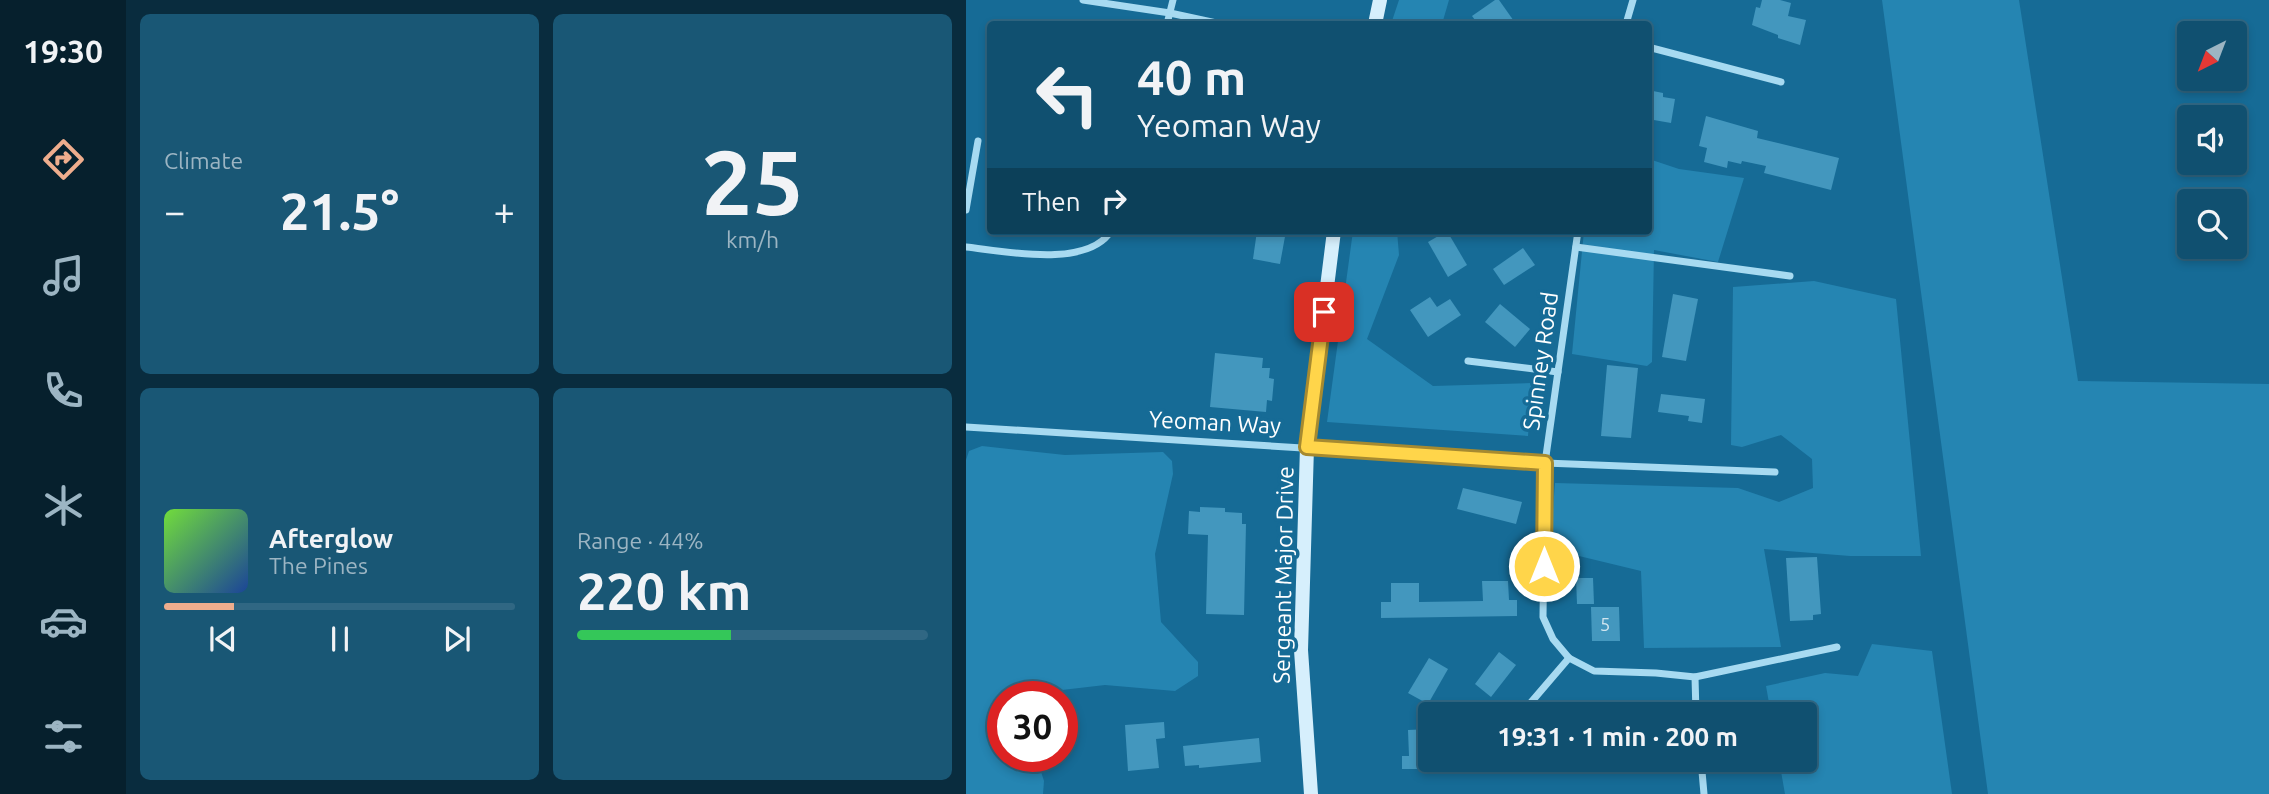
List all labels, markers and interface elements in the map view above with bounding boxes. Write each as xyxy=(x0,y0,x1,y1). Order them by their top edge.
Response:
north arrow xyxy=(2177,21,2247,91)
map controls xyxy=(2177,21,2247,259)
text: 19:30 xyxy=(23,33,103,69)
icon: left xyxy=(1022,49,1113,140)
text: 40 m xyxy=(1137,49,1246,104)
button: sound xyxy=(2177,105,2247,175)
text: Yeoman Way xyxy=(1137,107,1321,143)
text: 25 xyxy=(701,130,804,232)
icon: directions xyxy=(39,135,88,184)
text: Climate xyxy=(164,148,243,173)
text: 21.5° xyxy=(280,182,399,240)
icon: right xyxy=(1095,182,1133,220)
text: Then xyxy=(1022,187,1081,216)
button: search xyxy=(2177,189,2247,259)
text: − xyxy=(164,190,185,232)
text: + xyxy=(494,190,515,232)
text: km/h xyxy=(726,227,779,252)
icon: music xyxy=(39,251,88,300)
pin xyxy=(1294,282,1354,342)
street label: Spinney Road xyxy=(1518,290,1562,432)
icon: arrive xyxy=(1305,293,1343,331)
icon: phone xyxy=(39,366,88,415)
street label: Yeoman Way xyxy=(1148,406,1282,438)
street label: Sergeant Major Drive xyxy=(1269,466,1297,684)
icon: climate xyxy=(39,481,88,530)
text: Afterglow xyxy=(269,524,393,553)
text: Range · 44% xyxy=(577,528,704,553)
position arrow xyxy=(1507,529,1581,603)
text: The Pines xyxy=(269,553,368,578)
text: 220 km xyxy=(577,562,751,620)
icon: car xyxy=(39,597,88,646)
house number: 5 xyxy=(1600,613,1610,635)
icon: previous xyxy=(204,620,242,658)
icon: pause xyxy=(321,620,359,658)
icon: next xyxy=(438,620,476,658)
speed limit sign: 30 xyxy=(987,681,1078,772)
icon: filters xyxy=(39,712,88,761)
text: 19:31 · 1 min · 200 m xyxy=(1497,722,1738,751)

